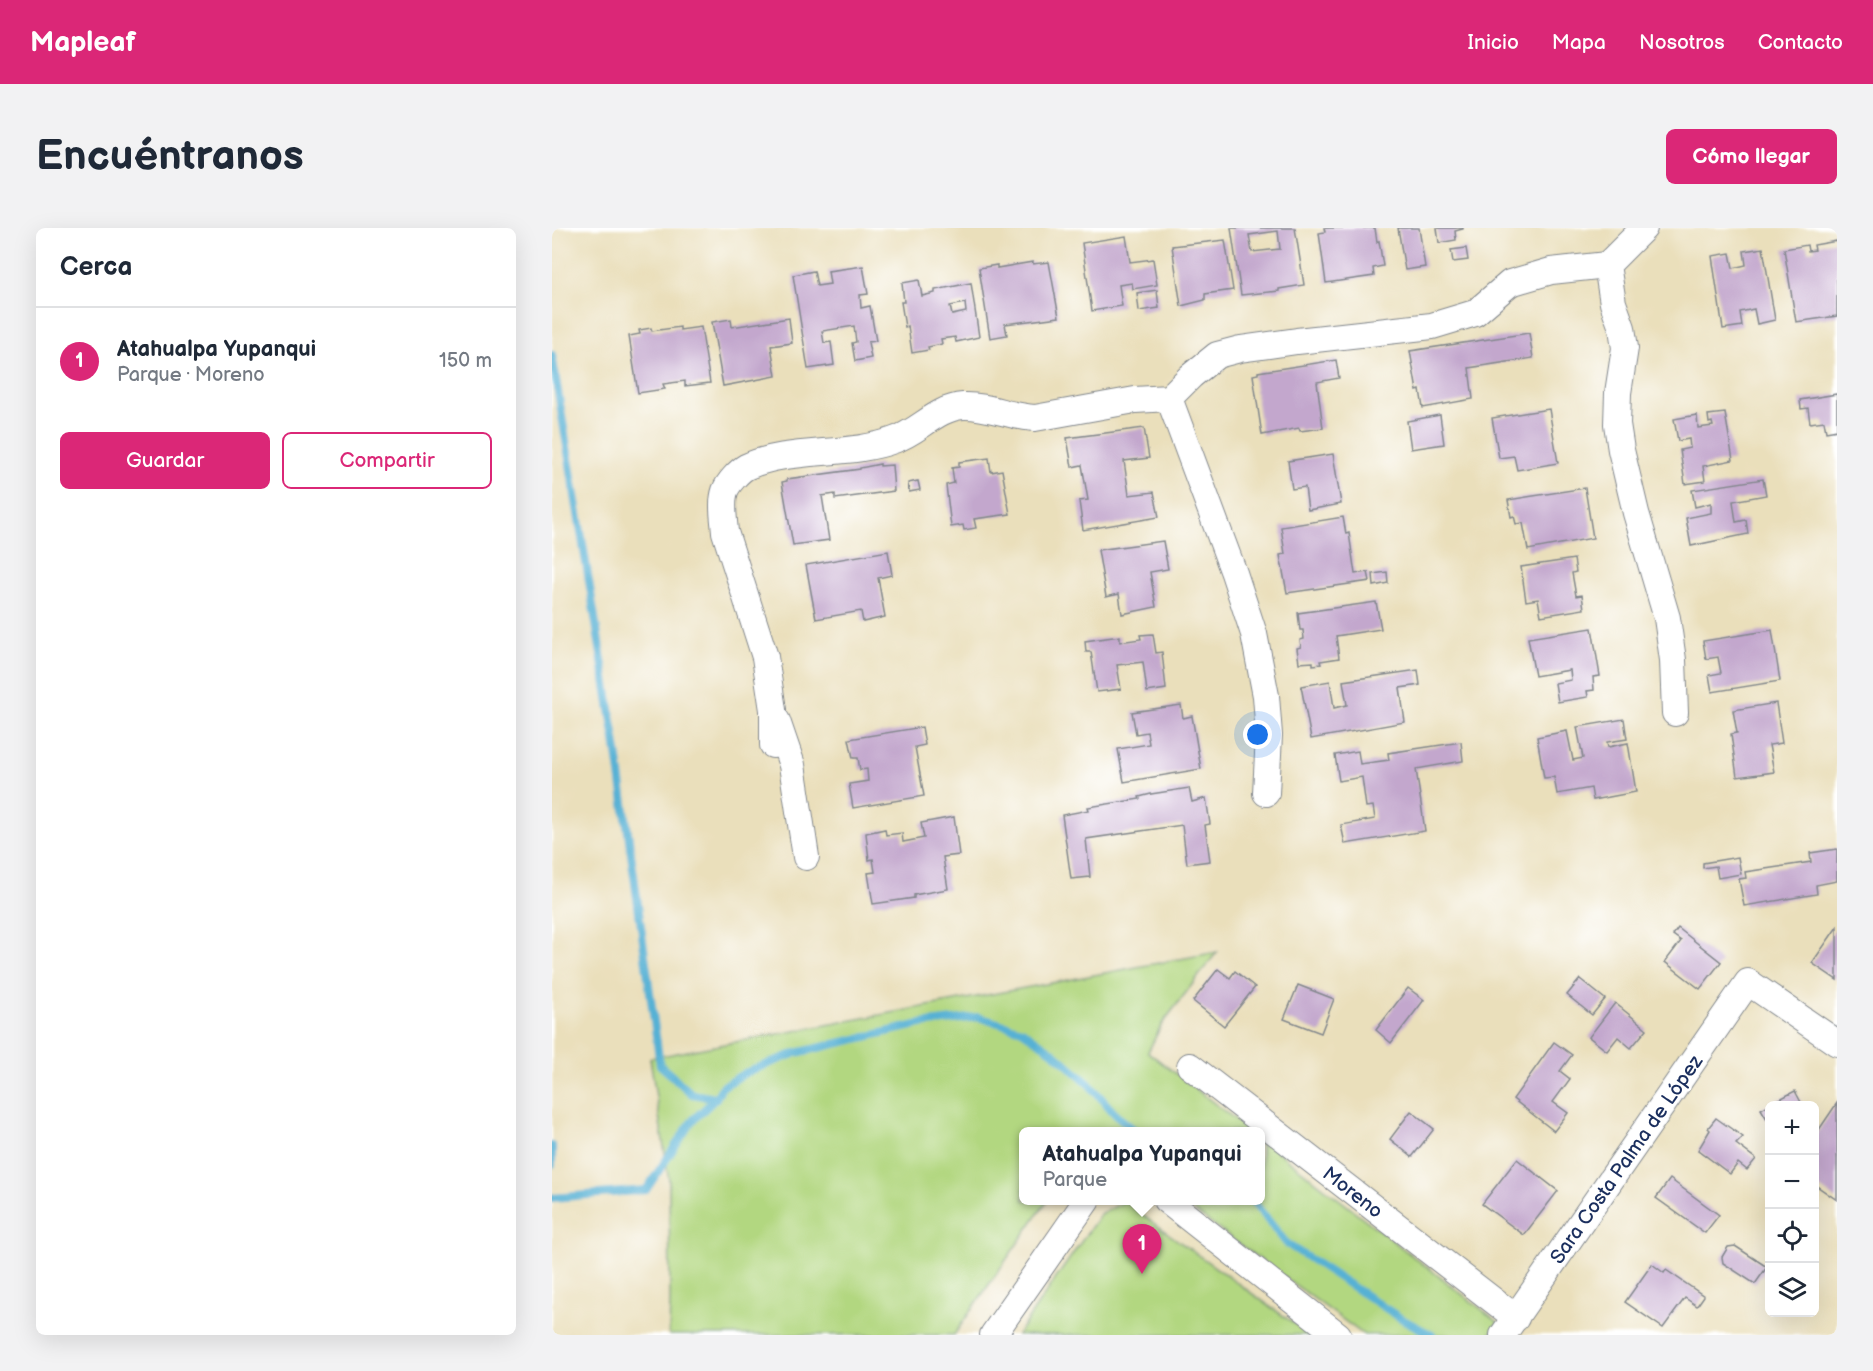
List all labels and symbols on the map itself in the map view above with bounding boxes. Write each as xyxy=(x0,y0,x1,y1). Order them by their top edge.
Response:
your location xyxy=(1243,720,1272,749)
street label: Sara Costa Palma de López xyxy=(1545,1050,1708,1269)
street label: Moreno xyxy=(1317,1162,1387,1224)
pin: 1 xyxy=(1122,1224,1162,1274)

